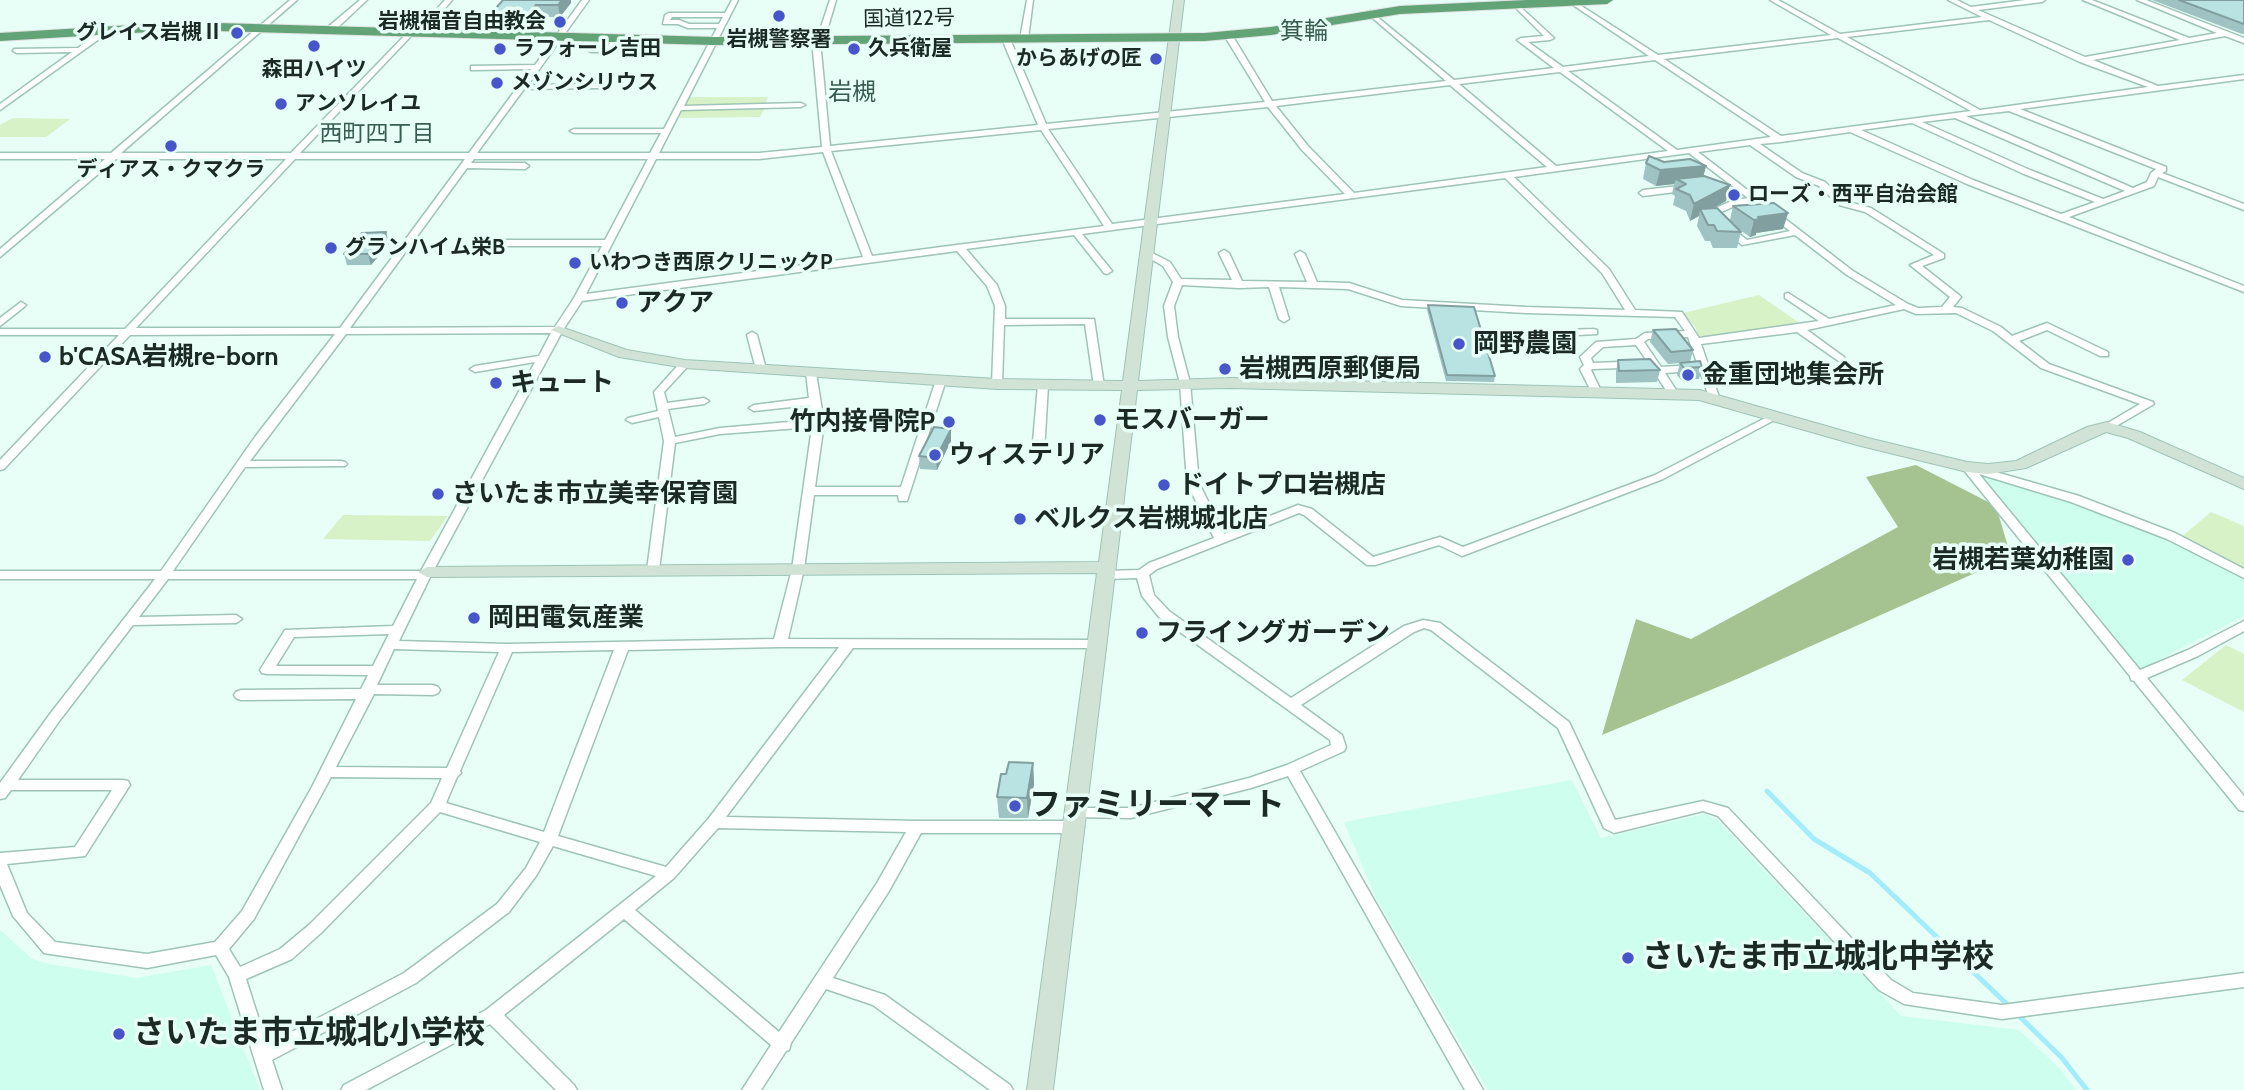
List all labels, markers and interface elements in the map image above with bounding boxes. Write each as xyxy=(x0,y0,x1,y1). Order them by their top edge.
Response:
street label: 国道122号 xyxy=(863,6,955,32)
marker: 岩槻警察署 xyxy=(771,8,787,24)
place label: 岩槻福音自由教会 xyxy=(378,9,546,35)
marker: 岩槻福音自由教会 xyxy=(552,14,568,30)
district label: 箕輪 xyxy=(1280,18,1328,46)
place label: グレイス岩槻Ⅱ xyxy=(76,20,223,46)
marker: グレイス岩槻Ⅱ xyxy=(229,25,245,41)
place label: 岩槻警察署 xyxy=(727,27,831,53)
place label: ラフォーレ吉田 xyxy=(514,36,661,62)
place label: 久兵衛屋 xyxy=(868,36,952,62)
marker: 森田ハイツ xyxy=(306,38,322,54)
marker: ラフォーレ吉田 xyxy=(492,41,508,57)
marker: 久兵衛屋 xyxy=(846,41,862,57)
place label: からあげの匠 xyxy=(1016,46,1142,72)
marker: からあげの匠 xyxy=(1148,51,1164,67)
place label: 森田ハイツ xyxy=(262,57,366,83)
place label: メゾンシリウス xyxy=(511,70,658,96)
marker: メゾンシリウス xyxy=(489,75,505,91)
district label: 岩槻 xyxy=(828,79,876,107)
place label: アンソレイユ xyxy=(295,91,421,117)
marker: アンソレイユ xyxy=(273,96,289,112)
district label: 西町四丁目 xyxy=(320,120,434,148)
marker: ディアス・クマクラ xyxy=(163,138,179,154)
place label: ディアス・クマクラ xyxy=(77,157,265,183)
place label: ローズ・西平自治会館 xyxy=(1748,182,1958,208)
marker: ローズ・西平自治会館 xyxy=(1726,187,1742,203)
place label: グランハイム栄B xyxy=(345,235,505,261)
marker: グランハイム栄B xyxy=(323,240,339,256)
place label: いわつき西原クリニックP xyxy=(589,250,833,276)
marker: いわつき西原クリニックP xyxy=(567,255,583,271)
place label: アクア xyxy=(636,287,714,319)
marker: アクア xyxy=(614,295,630,311)
place label: 岡野農園 xyxy=(1473,328,1577,360)
marker: 岡野農園 xyxy=(1451,336,1467,352)
place label: b'CASA岩槻re-born xyxy=(59,341,279,373)
marker: b'CASA岩槻re-born xyxy=(37,349,53,365)
place label: 岩槻西原郵便局 xyxy=(1239,353,1421,385)
place label: 金重団地集会所 xyxy=(1702,359,1884,391)
marker: 岩槻西原郵便局 xyxy=(1217,361,1233,377)
place label: キュート xyxy=(510,367,614,399)
marker: 金重団地集会所 xyxy=(1680,367,1696,383)
marker: キュート xyxy=(488,375,504,391)
place label: モスバーガー xyxy=(1114,404,1270,436)
place label: 竹内接骨院P xyxy=(790,406,935,438)
marker: モスバーガー xyxy=(1092,412,1108,428)
marker: 竹内接骨院P xyxy=(941,414,957,430)
place label: ウィステリア xyxy=(949,439,1105,471)
marker: ウィステリア xyxy=(927,447,943,463)
place label: ドイトプロ岩槻店 xyxy=(1178,469,1386,501)
marker: ドイトプロ岩槻店 xyxy=(1156,477,1172,493)
place label: さいたま市立美幸保育園 xyxy=(452,478,738,510)
marker: さいたま市立美幸保育園 xyxy=(430,486,446,502)
place label: ベルクス岩槻城北店 xyxy=(1034,503,1268,535)
marker: ベルクス岩槻城北店 xyxy=(1012,511,1028,527)
place label: 岩槻若葉幼稚園 xyxy=(1932,544,2114,576)
marker: 岩槻若葉幼稚園 xyxy=(2120,552,2136,568)
place label: 岡田電気産業 xyxy=(488,602,644,634)
marker: 岡田電気産業 xyxy=(466,610,482,626)
place label: フライングガーデン xyxy=(1156,617,1390,649)
marker: フライングガーデン xyxy=(1134,625,1150,641)
place label: ファミリーマート xyxy=(1029,787,1285,825)
marker: ファミリーマート xyxy=(1007,798,1023,814)
place label: さいたま市立城北中学校 xyxy=(1642,939,1994,977)
marker: さいたま市立城北中学校 xyxy=(1620,950,1636,966)
place label: さいたま市立城北小学校 xyxy=(133,1015,485,1053)
marker: さいたま市立城北小学校 xyxy=(111,1026,127,1042)

